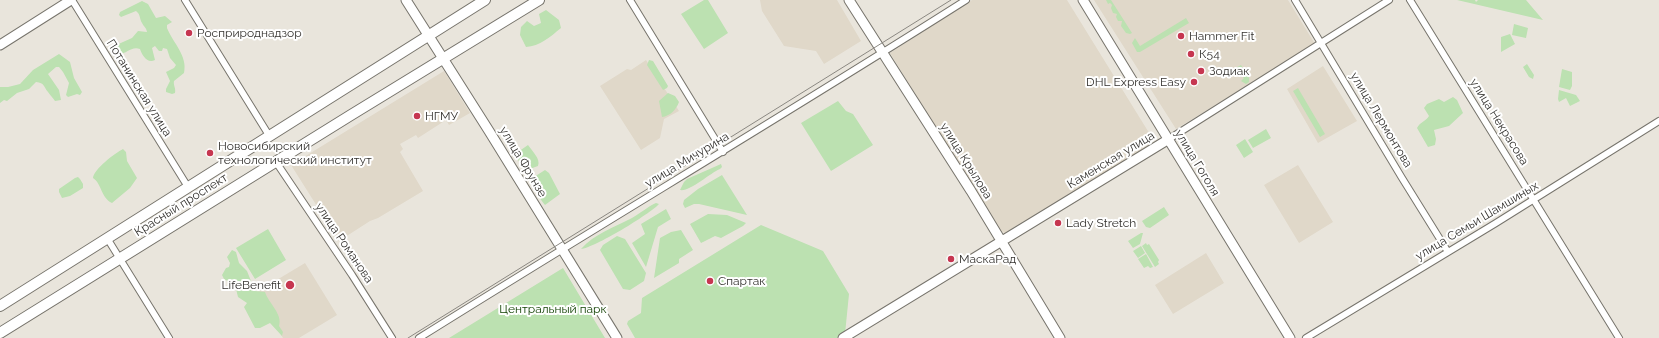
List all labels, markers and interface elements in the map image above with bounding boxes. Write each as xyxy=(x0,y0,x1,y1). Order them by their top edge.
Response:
place label: Росприроднадзор xyxy=(197,26,302,40)
marker: Росприроднадзор xyxy=(184,28,194,38)
place label: Hammer Fit xyxy=(1189,29,1254,43)
marker: Hammer Fit xyxy=(1176,31,1186,41)
street label: Потанинская улица xyxy=(103,37,175,139)
place label: К54 xyxy=(1199,47,1220,61)
marker: К54 xyxy=(1186,49,1196,59)
place label: Зодиак xyxy=(1209,64,1250,78)
marker: Зодиак xyxy=(1196,66,1206,76)
street label: улица Лермонтова xyxy=(1347,70,1415,170)
place label: DHL Express Easy xyxy=(1086,75,1186,89)
street label: улица Некрасова xyxy=(1466,76,1532,168)
marker: DHL Express Easy xyxy=(1189,77,1199,87)
place label: НГМУ xyxy=(425,109,458,123)
marker: НГМУ xyxy=(412,111,422,121)
street label: улица Крылова xyxy=(937,120,995,202)
street label: улица Фрунзе xyxy=(496,124,550,200)
street label: улица Гоголя xyxy=(1171,127,1223,199)
street label: Каменская улица xyxy=(1065,128,1157,192)
street label: улица Мичурина xyxy=(642,129,732,191)
place label: Новосибирский технологический институт xyxy=(218,139,372,167)
marker: Новосибирский технологический институт xyxy=(205,148,215,158)
street label: Красный проспект xyxy=(132,170,230,240)
street label: улица Семьи Шамшиных xyxy=(1413,179,1541,263)
street label: улица Романова xyxy=(312,200,376,286)
place label: Lady Stretch xyxy=(1066,216,1136,230)
marker: Lady Stretch xyxy=(1053,218,1063,228)
place label: МаскаРад xyxy=(959,252,1016,266)
marker: МаскаРад xyxy=(946,254,956,264)
place label: Спартак xyxy=(718,274,765,288)
marker: Спартак xyxy=(705,276,715,286)
place label: LifeBenefit xyxy=(222,278,281,292)
marker: LifeBenefit xyxy=(284,279,296,291)
park label: Центральный парк xyxy=(499,302,607,316)

